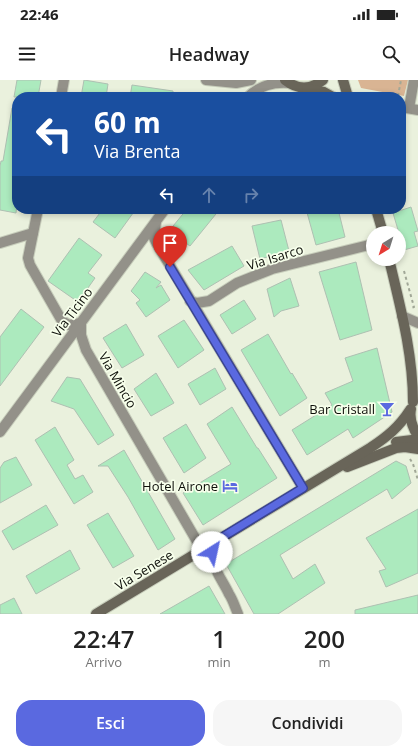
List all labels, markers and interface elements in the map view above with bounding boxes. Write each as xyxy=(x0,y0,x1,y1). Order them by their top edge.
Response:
text: 22:46 xyxy=(20,4,59,24)
text: Headway xyxy=(169,42,249,66)
icon: menu xyxy=(16,43,38,65)
icon: search xyxy=(380,43,402,65)
text: 60 m xyxy=(94,103,161,141)
icon: left xyxy=(28,108,80,160)
text: Via Brenta xyxy=(94,139,181,163)
icon: left xyxy=(156,184,178,206)
icon: ahead xyxy=(198,184,220,206)
icon: right xyxy=(240,184,262,206)
pin xyxy=(153,226,187,267)
north arrow xyxy=(366,226,406,266)
map controls xyxy=(366,226,406,266)
icon: arrive xyxy=(159,232,181,254)
street label: Via Isarco xyxy=(245,240,306,274)
street label: Via Ticino xyxy=(48,284,97,340)
street label: Via Mincio xyxy=(95,349,141,411)
place label: Bar Cristall xyxy=(309,400,375,418)
bar icon: Bar Cristall xyxy=(378,400,396,418)
place label: Hotel Airone xyxy=(142,477,218,495)
hotel icon: Hotel Airone xyxy=(221,477,239,495)
position arrow xyxy=(191,531,233,573)
street label: Via Senese xyxy=(112,546,176,594)
text: 22:47 xyxy=(73,622,134,655)
text: 1 xyxy=(212,622,226,655)
text: 200 xyxy=(304,622,345,655)
text: Arrivo xyxy=(86,653,122,671)
text: min xyxy=(208,653,231,671)
text: m xyxy=(318,653,330,671)
button: Esci xyxy=(16,700,205,746)
button: Condividi xyxy=(213,700,402,746)

